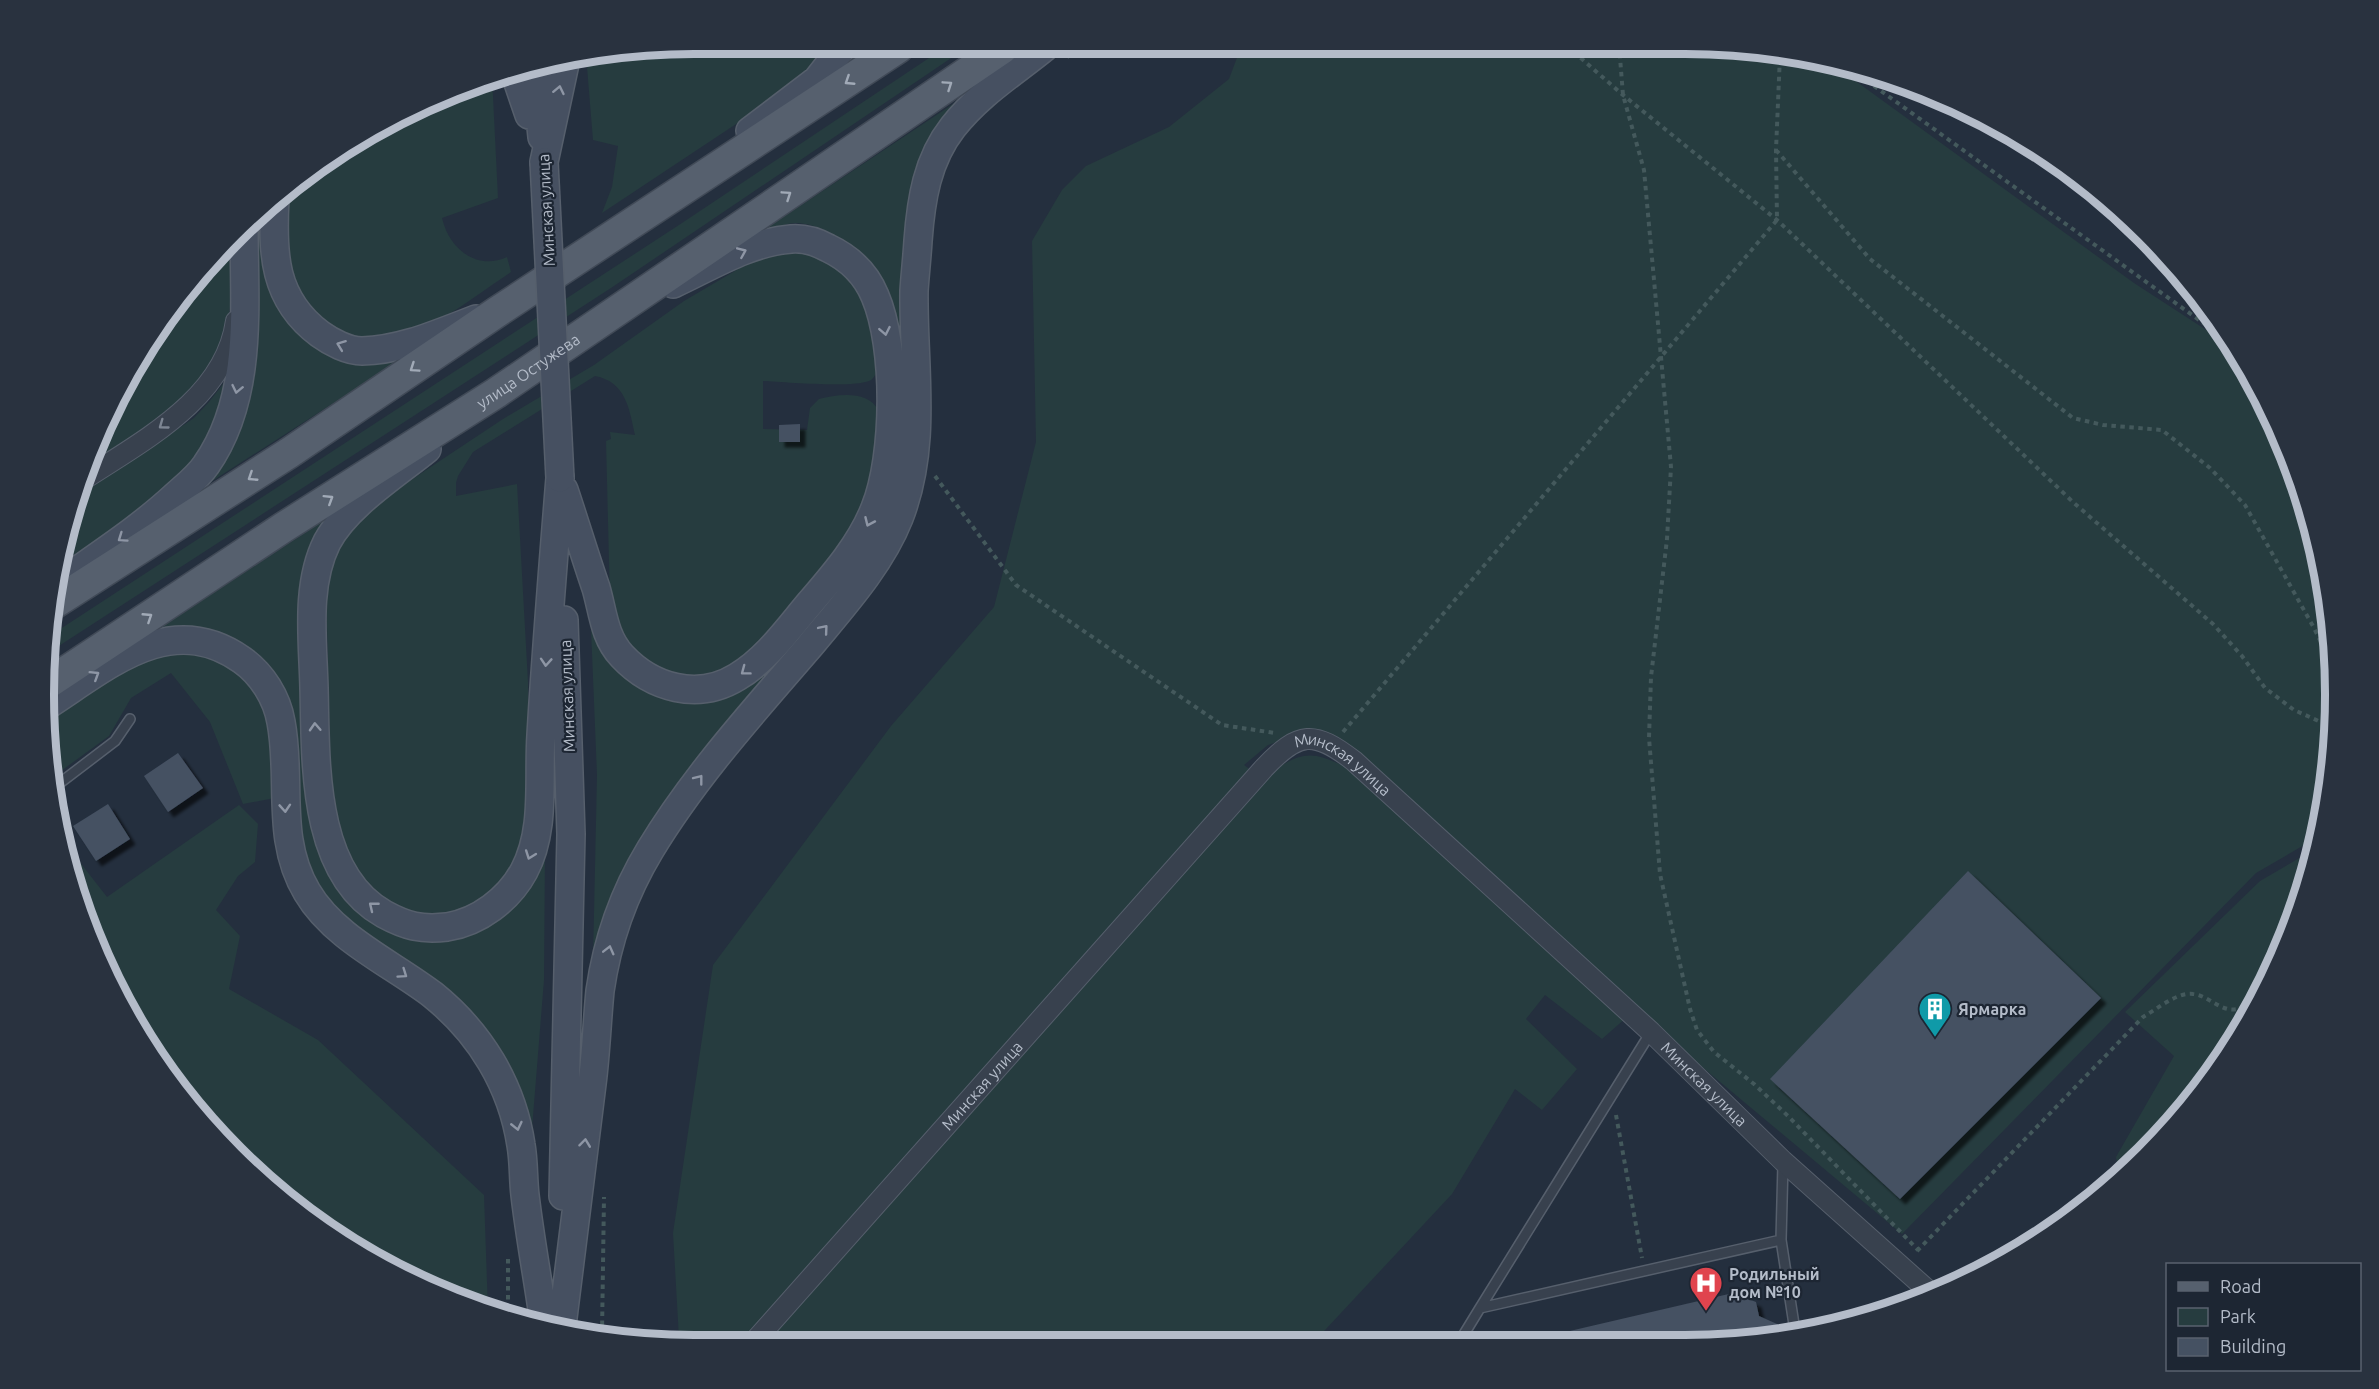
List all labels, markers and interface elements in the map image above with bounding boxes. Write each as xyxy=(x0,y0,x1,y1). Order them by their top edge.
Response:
one-way arrow xyxy=(845,74,856,85)
one-way arrow xyxy=(942,81,953,92)
one-way arrow xyxy=(552,85,565,95)
street label: Минская улица xyxy=(534,153,558,267)
one-way arrow xyxy=(780,191,791,202)
one-way arrow xyxy=(736,247,747,259)
one-way arrow xyxy=(878,326,890,335)
street label: улица Остужева xyxy=(473,330,583,412)
one-way arrow xyxy=(336,339,346,352)
one-way arrow xyxy=(410,361,421,372)
one-way arrow xyxy=(231,384,244,394)
one-way arrow xyxy=(159,418,170,429)
one-way arrow xyxy=(248,470,259,481)
one-way arrow xyxy=(323,494,333,506)
one-way arrow xyxy=(864,516,876,527)
one-way arrow xyxy=(117,531,128,542)
one-way arrow xyxy=(141,613,152,624)
one-way arrow xyxy=(816,625,827,636)
street label: Минская улица xyxy=(556,639,578,753)
one-way arrow xyxy=(540,657,553,666)
one-way arrow xyxy=(741,664,752,675)
one-way arrow xyxy=(89,670,99,682)
one-way arrow xyxy=(309,722,322,731)
street label: Минская улица xyxy=(1292,730,1395,799)
one-way arrow xyxy=(692,775,703,786)
one-way arrow xyxy=(279,803,292,812)
one-way arrow xyxy=(524,849,537,860)
one-way arrow xyxy=(369,902,380,913)
one-way arrow xyxy=(602,945,614,956)
one-way arrow xyxy=(397,967,408,978)
building icon: Ярмарка xyxy=(1917,991,1953,1038)
place label: Ярмарка xyxy=(1958,1000,2026,1018)
street label: Минская улица xyxy=(938,1037,1026,1134)
street label: Минская улица xyxy=(1658,1038,1751,1130)
one-way arrow xyxy=(510,1121,523,1131)
one-way arrow xyxy=(578,1138,590,1148)
legend xyxy=(2166,1263,2361,1371)
hospital icon: Родильный дом №10 xyxy=(1688,1265,1724,1312)
place label: Родильный дом №10 xyxy=(1729,1265,1820,1301)
text: Road xyxy=(2220,1276,2262,1296)
text: Park xyxy=(2220,1306,2256,1326)
text: Building xyxy=(2220,1336,2286,1356)

